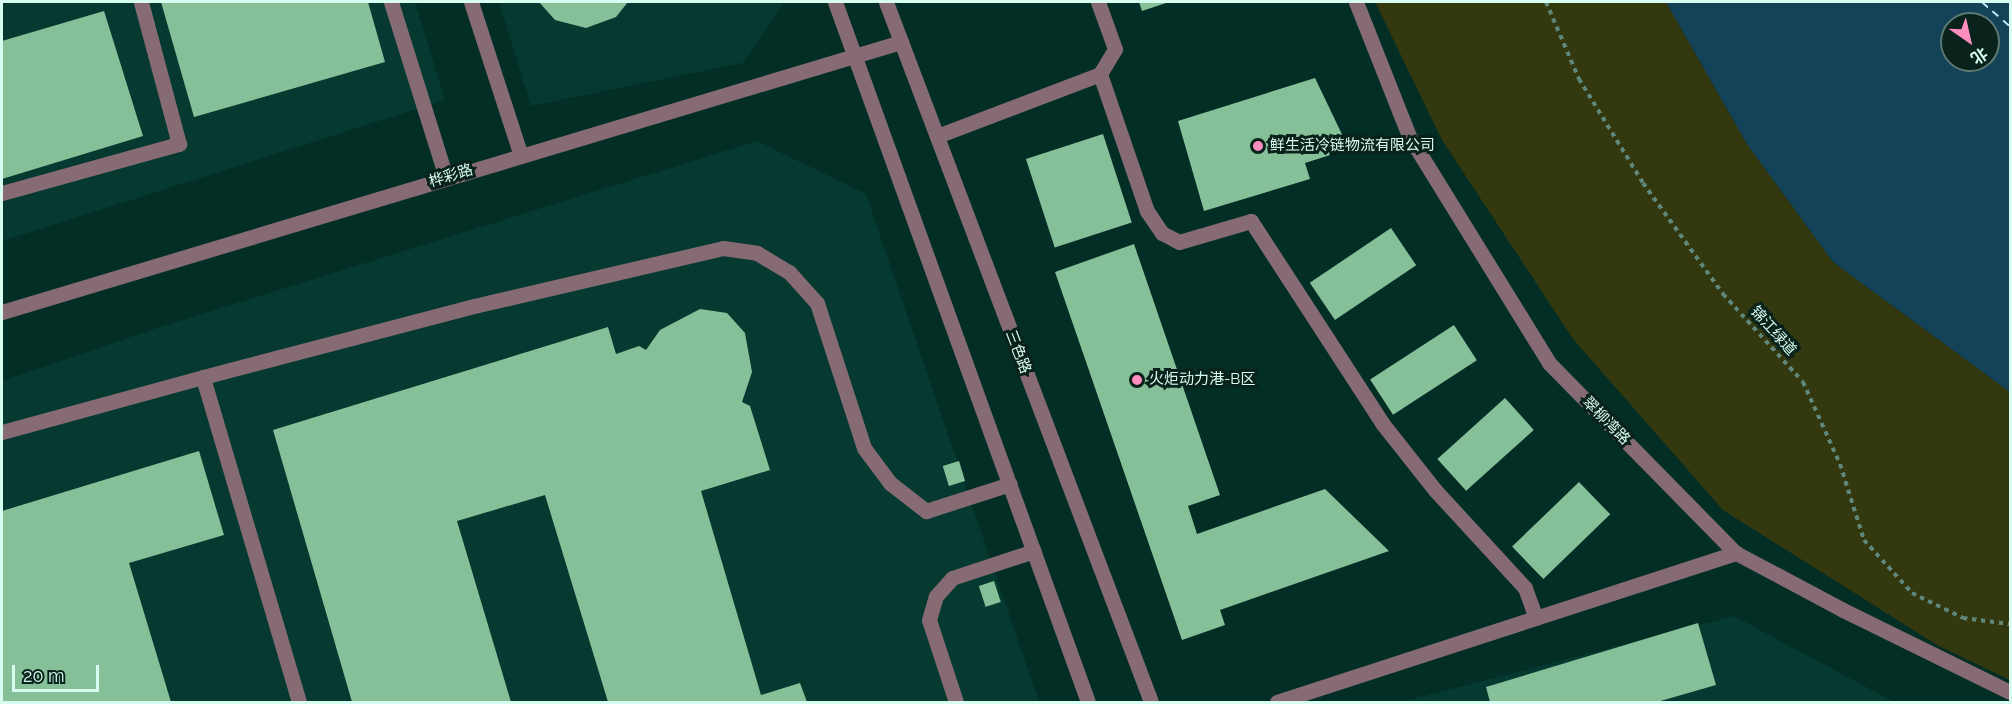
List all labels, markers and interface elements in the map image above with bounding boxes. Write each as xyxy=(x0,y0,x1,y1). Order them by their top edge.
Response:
north arrow xyxy=(1940,12,2000,72)
text: 北 xyxy=(1967,43,1991,68)
place label: 鲜生活冷链物流有限公司 xyxy=(1270,137,1435,155)
marker: 鲜生活冷链物流有限公司 xyxy=(1251,139,1265,153)
street label: 桦彩路 xyxy=(427,161,475,191)
street label: 锦江绿道 xyxy=(1746,303,1800,359)
street label: 三色路 xyxy=(1002,328,1034,376)
place label: 火炬动力港-B区 xyxy=(1149,371,1255,389)
marker: 火炬动力港-B区 xyxy=(1130,373,1144,387)
street label: 翠柳湾路 xyxy=(1578,393,1634,449)
scale bar xyxy=(15,653,102,691)
text: 20 m xyxy=(23,665,65,686)

